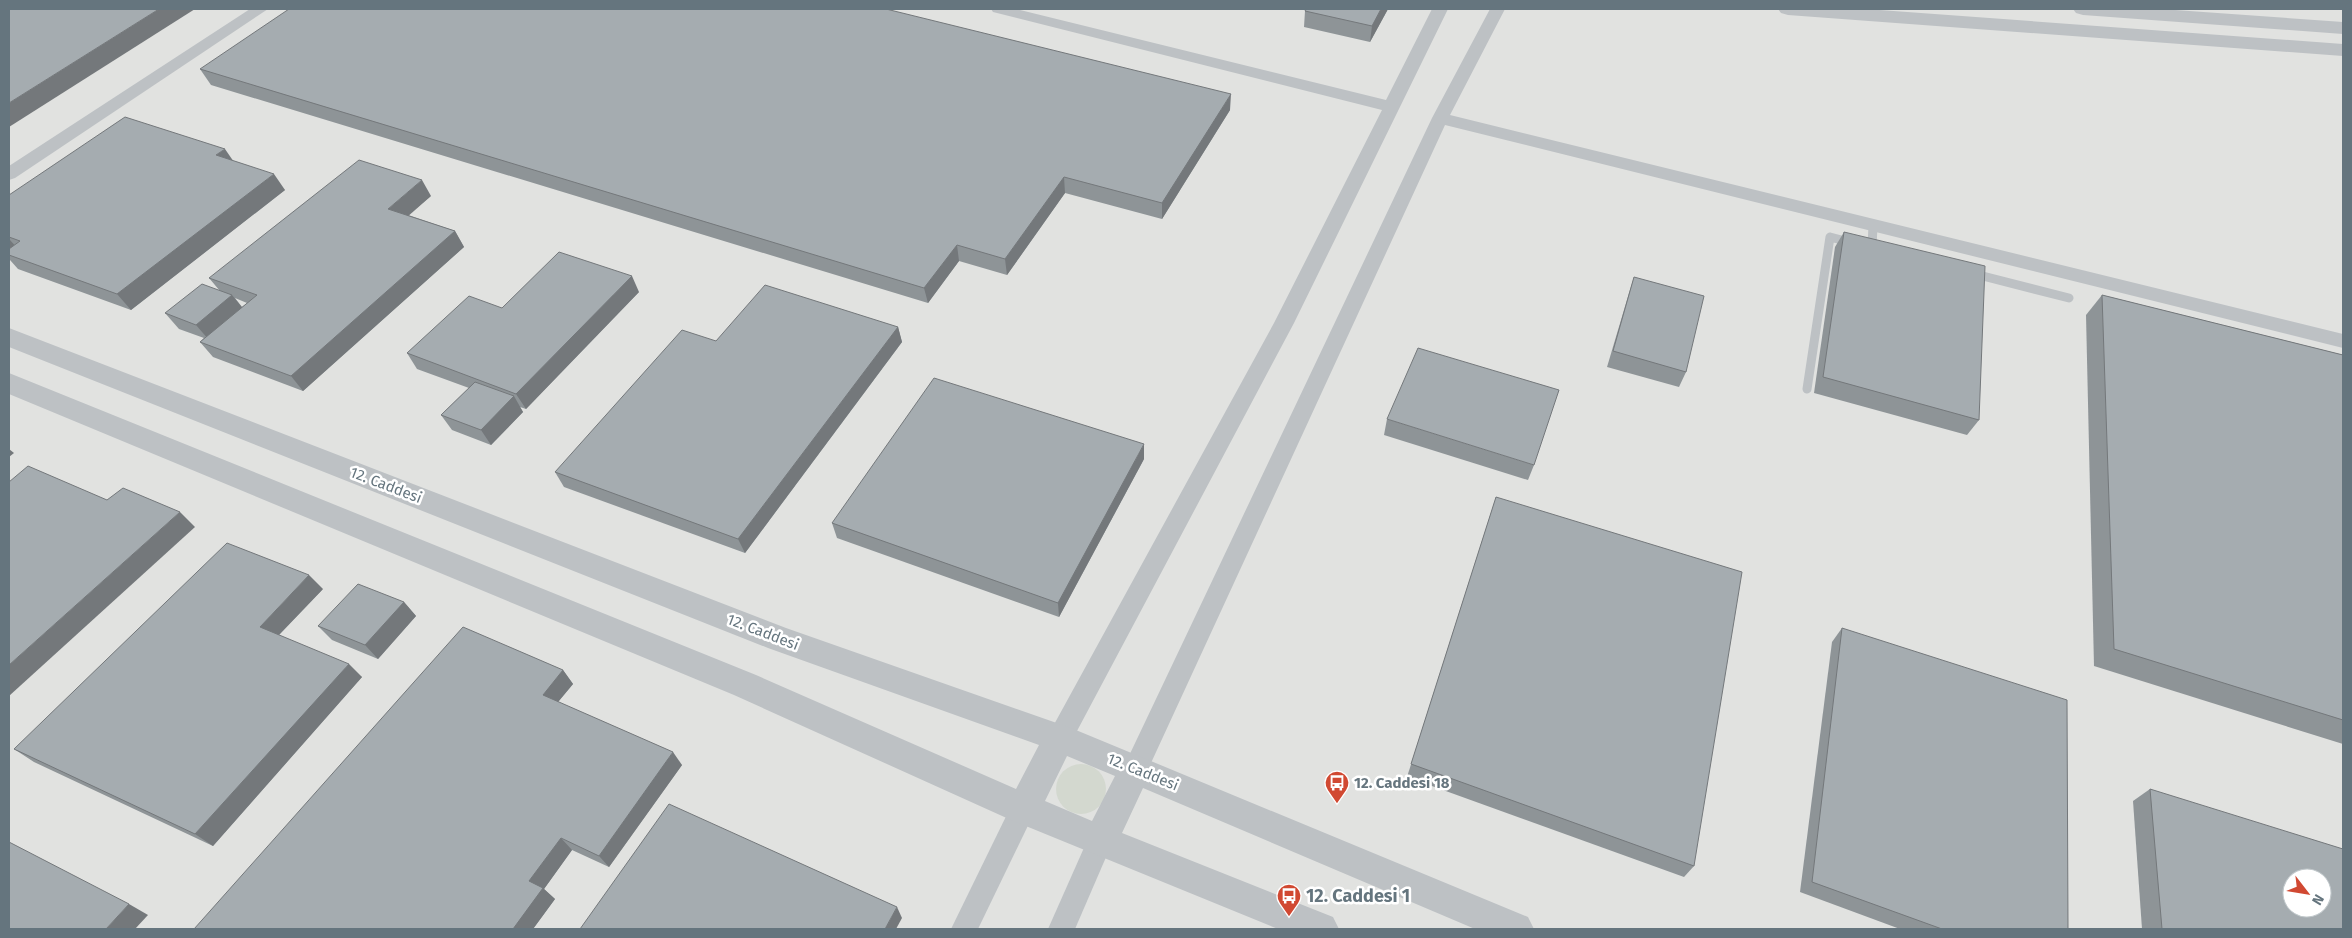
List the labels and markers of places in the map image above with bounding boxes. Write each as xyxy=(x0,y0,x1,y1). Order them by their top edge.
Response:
bus stop icon: 12. Caddesi 18 xyxy=(1324,770,1350,804)
place label: 12. Caddesi 18 xyxy=(1354,774,1450,792)
bus stop icon: 12. Caddesi 1 xyxy=(1276,883,1302,917)
place label: 12. Caddesi 1 xyxy=(1306,885,1410,907)

